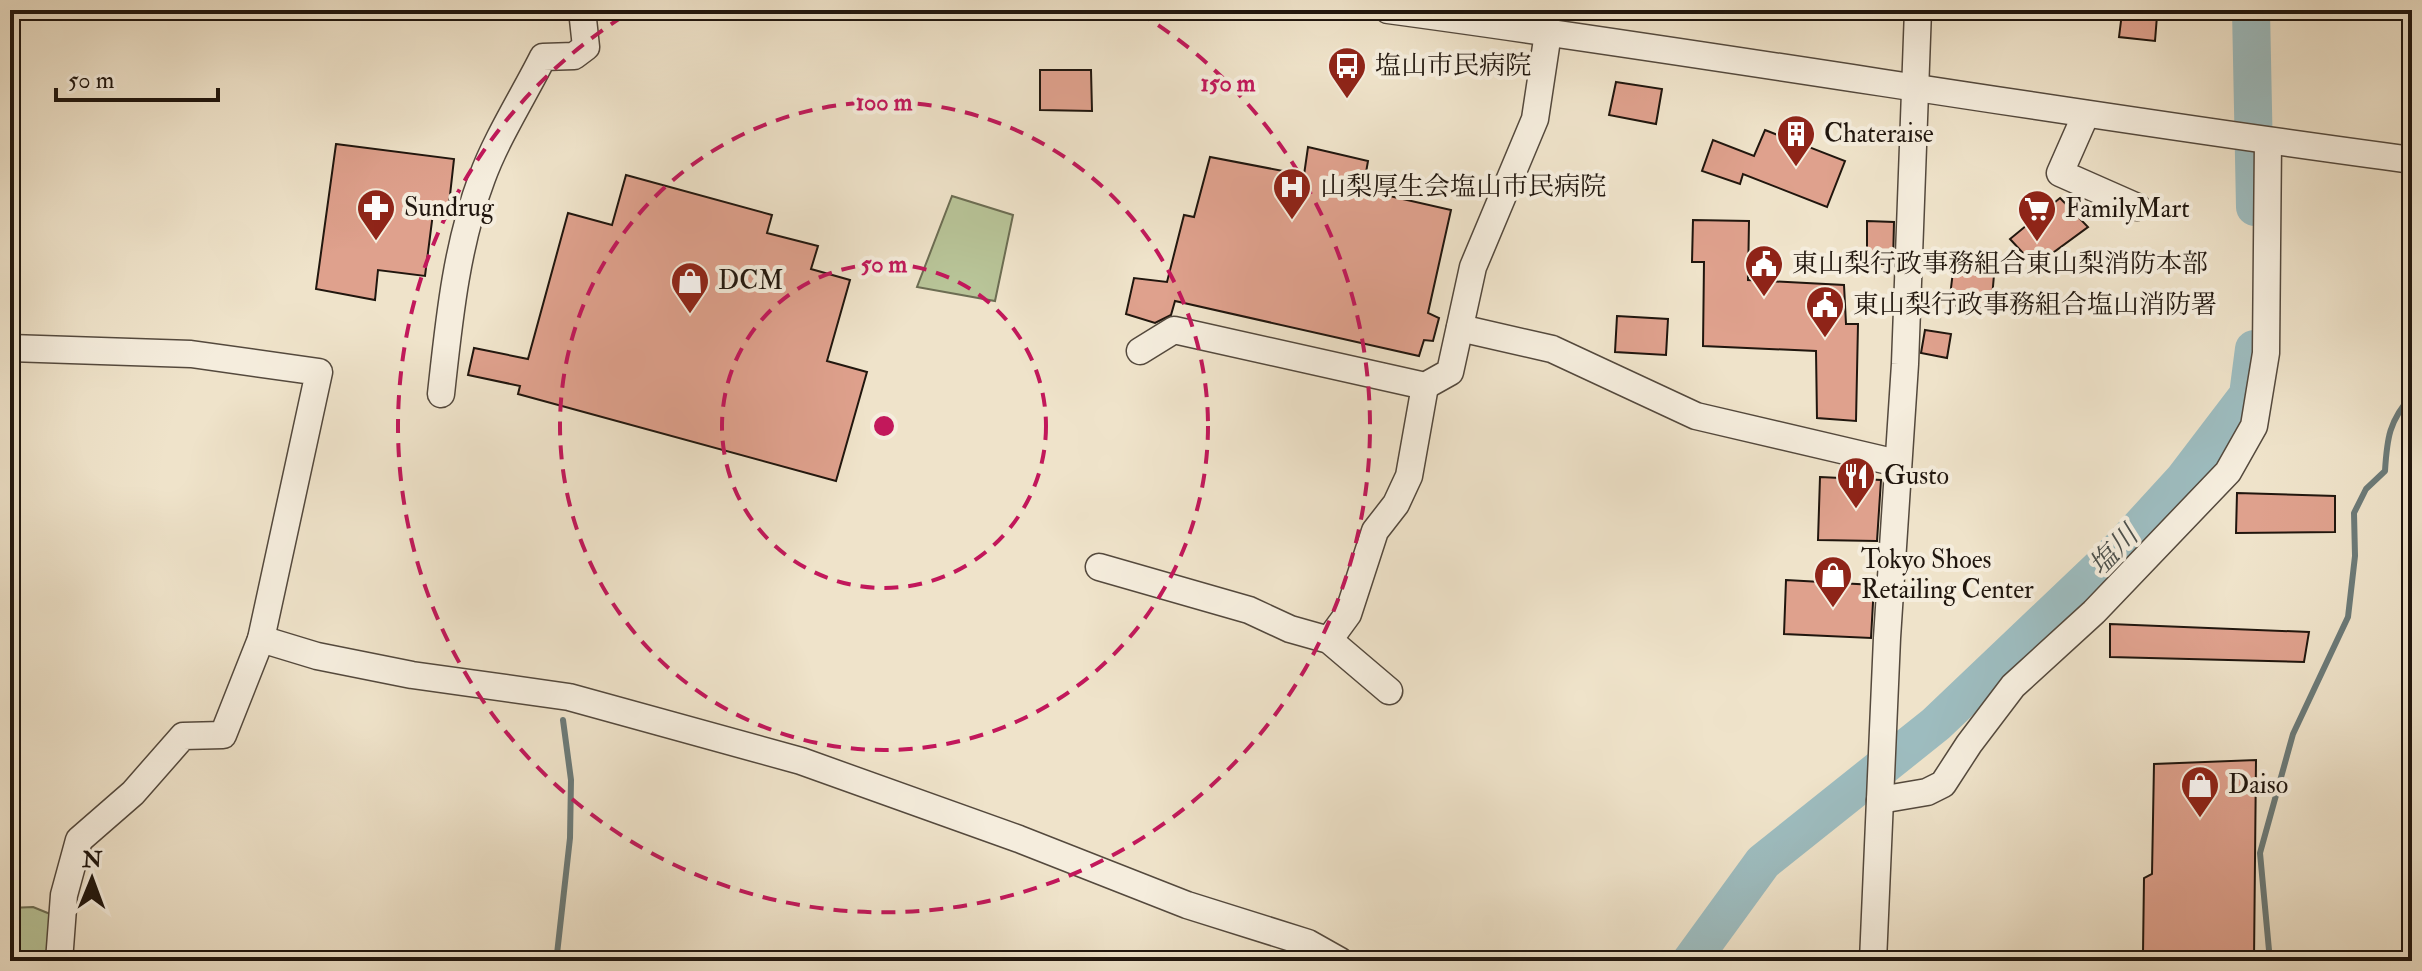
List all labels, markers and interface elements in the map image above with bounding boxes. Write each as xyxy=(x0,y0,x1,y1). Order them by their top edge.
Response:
bus stop icon: 塩山市民病院 xyxy=(1326,45,1368,100)
place label: 塩山市民病院 xyxy=(1375,50,1531,82)
scale bar xyxy=(56,52,218,102)
text: 50 m xyxy=(68,65,115,96)
text: 150 m xyxy=(1201,68,1256,99)
text: 100 m xyxy=(856,87,913,118)
building icon: Chateraise xyxy=(1775,113,1817,168)
place label: Chateraise xyxy=(1824,118,1934,150)
hospital icon: 山梨厚生会塩山市民病院 xyxy=(1271,166,1313,221)
place label: 山梨厚生会塩山市民病院 xyxy=(1320,171,1606,203)
pharmacy icon: Sundrug xyxy=(355,187,397,242)
supermarket icon: FamilyMart xyxy=(2016,188,2058,243)
place label: Sundrug xyxy=(404,192,495,224)
place label: FamilyMart xyxy=(2065,193,2190,225)
public building icon: 東山梨行政事務組合東山梨消防本部 xyxy=(1743,243,1785,298)
place label: 東山梨行政事務組合東山梨消防本部 xyxy=(1792,248,2208,280)
text: 50 m xyxy=(861,249,908,280)
shop icon: DCM xyxy=(669,260,711,315)
place label: DCM xyxy=(718,265,783,297)
public building icon: 東山梨行政事務組合塩山消防署 xyxy=(1804,284,1846,339)
place label: 東山梨行政事務組合塩山消防署 xyxy=(1853,289,2217,321)
centre of rings xyxy=(870,412,898,440)
restaurant icon: Gusto xyxy=(1835,455,1877,510)
place label: Gusto xyxy=(1884,460,1949,492)
water label: 塩川 xyxy=(2082,517,2148,583)
place label: Tokyo Shoes Retailing Center xyxy=(1861,544,2034,606)
shop icon: Tokyo Shoes Retailing Center xyxy=(1812,554,1854,609)
shop icon: Daiso xyxy=(2179,764,2221,819)
place label: Daiso xyxy=(2228,769,2288,801)
north arrow xyxy=(52,839,132,919)
text: N xyxy=(81,846,103,874)

